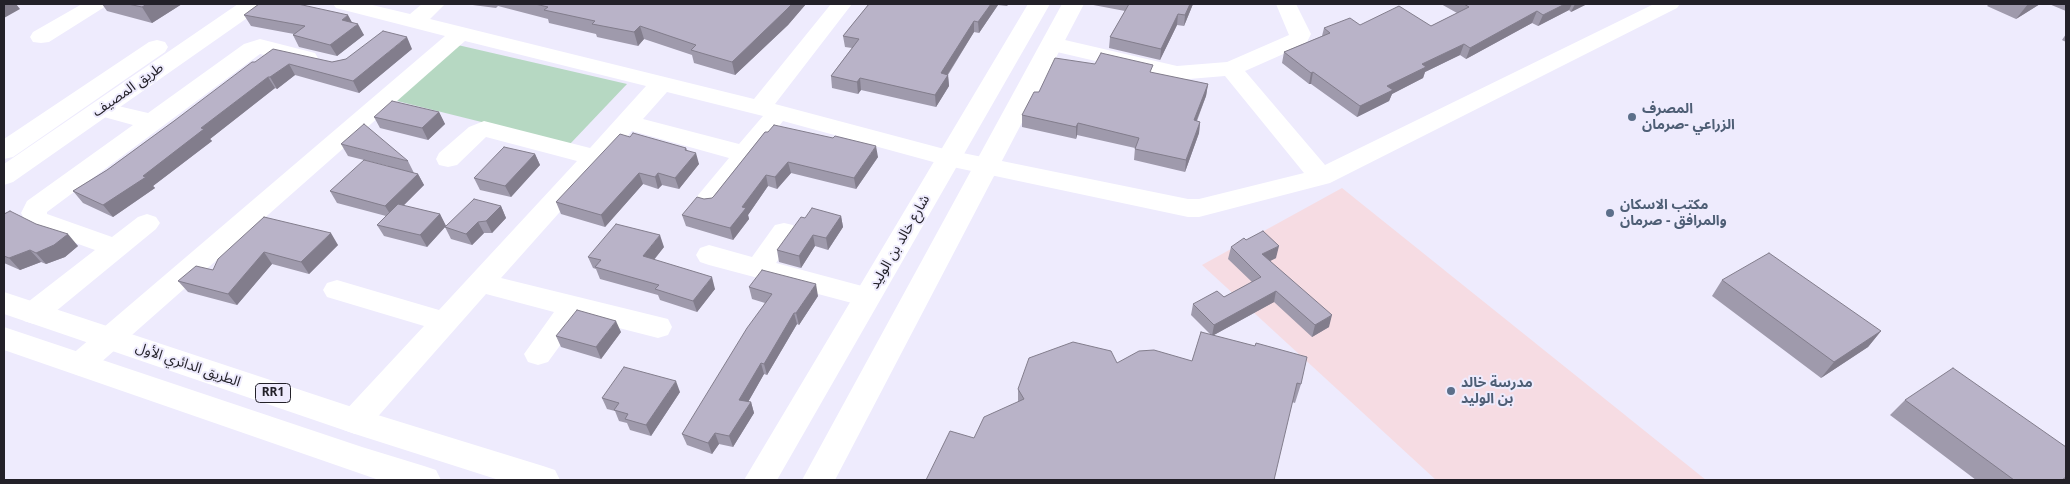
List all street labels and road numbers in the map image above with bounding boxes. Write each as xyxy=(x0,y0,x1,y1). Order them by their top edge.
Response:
street label: طريق المصيف xyxy=(89,59,167,121)
street label: شارع خالد بن الوليد xyxy=(866,192,934,292)
street label: الطريق الدائري الأول xyxy=(133,339,243,391)
road number: RR1 xyxy=(256,383,290,402)

